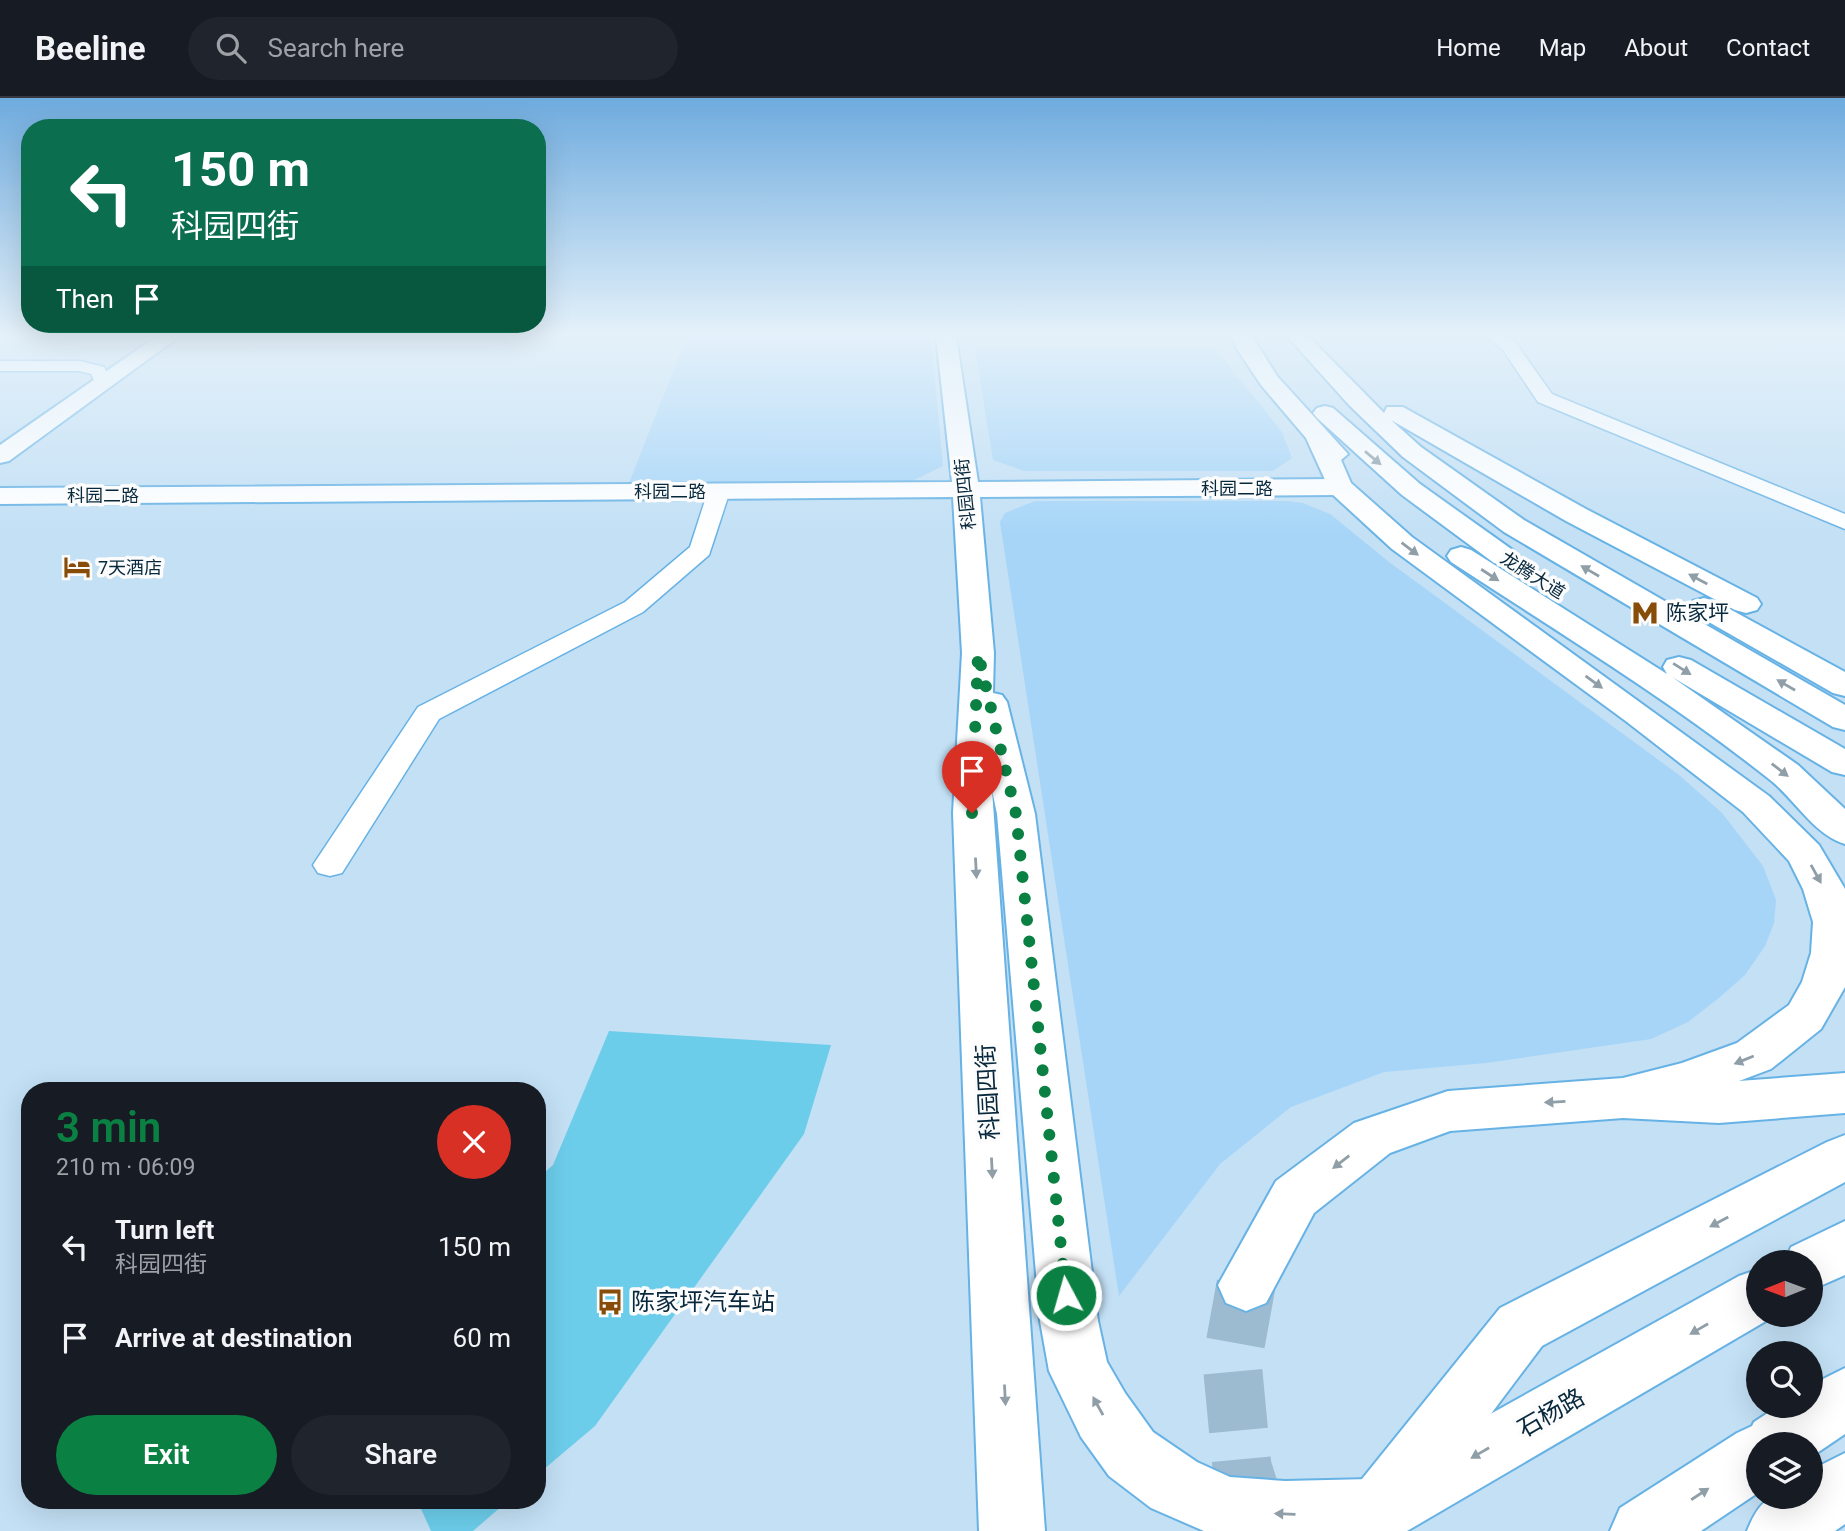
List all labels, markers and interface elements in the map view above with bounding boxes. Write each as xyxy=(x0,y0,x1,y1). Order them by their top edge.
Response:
search box xyxy=(188,17,678,80)
text: Beeline xyxy=(35,29,146,68)
icon: search xyxy=(212,29,250,67)
text: Search here xyxy=(268,33,404,63)
text: Home xyxy=(1436,34,1501,62)
text: Map xyxy=(1539,34,1586,62)
text: About xyxy=(1624,34,1688,62)
text: Contact xyxy=(1726,34,1810,62)
text: 150 m xyxy=(171,141,310,198)
icon: left xyxy=(56,147,147,238)
text: 科园四街 xyxy=(171,207,299,245)
icon: arrive xyxy=(128,280,166,318)
text: Then xyxy=(56,284,114,314)
one-way arrow xyxy=(1364,450,1381,465)
street label: 科园四街 xyxy=(951,457,979,531)
street label: 科园二路 xyxy=(1201,478,1273,499)
street label: 科园二路 xyxy=(634,481,706,502)
street label: 科园二路 xyxy=(67,485,139,506)
one-way arrow xyxy=(1400,541,1418,556)
street label: 龙腾大道 xyxy=(1497,547,1569,603)
hotel icon: 7天酒店 xyxy=(62,552,92,582)
place label: 7天酒店 xyxy=(98,557,162,578)
one-way arrow xyxy=(1580,564,1599,577)
one-way arrow xyxy=(1480,568,1499,581)
one-way arrow xyxy=(1688,573,1708,585)
metro station icon: 陈家坪 xyxy=(1630,598,1660,628)
place label: 陈家坪 xyxy=(1666,601,1729,625)
one-way arrow xyxy=(1672,662,1692,675)
one-way arrow xyxy=(1585,675,1603,689)
one-way arrow xyxy=(1776,680,1796,692)
pin xyxy=(942,741,1002,813)
icon: arrive xyxy=(953,752,991,790)
one-way arrow xyxy=(1771,762,1789,776)
one-way arrow xyxy=(970,857,981,879)
one-way arrow xyxy=(1810,864,1822,884)
street label: 科园四街 xyxy=(972,1043,1004,1141)
one-way arrow xyxy=(1733,1054,1754,1065)
one-way arrow xyxy=(1544,1097,1566,1108)
text: 3 min xyxy=(56,1103,161,1152)
button: close xyxy=(437,1105,511,1179)
text: 210 m · 06:09 xyxy=(56,1154,195,1181)
one-way arrow xyxy=(1332,1154,1350,1169)
one-way arrow xyxy=(987,1157,998,1179)
text: Turn left xyxy=(115,1215,214,1245)
one-way arrow xyxy=(1709,1216,1729,1228)
icon: left xyxy=(56,1228,94,1266)
text: 150 m xyxy=(438,1232,511,1262)
north arrow xyxy=(1746,1250,1824,1326)
map controls xyxy=(1746,1250,1823,1509)
text: 科园四街 xyxy=(115,1251,207,1278)
position arrow xyxy=(1029,1258,1103,1332)
bus stop icon: 陈家坪汽车站 xyxy=(595,1287,625,1317)
place label: 陈家坪汽车站 xyxy=(631,1288,775,1316)
icon: arrive xyxy=(56,1319,94,1357)
text: Arrive at destination xyxy=(115,1323,352,1353)
text: 60 m xyxy=(453,1323,511,1353)
one-way arrow xyxy=(1690,1323,1709,1335)
button: search xyxy=(1746,1341,1823,1418)
street label: 石杨路 xyxy=(1513,1383,1589,1443)
one-way arrow xyxy=(1000,1385,1011,1407)
one-way arrow xyxy=(1092,1396,1104,1415)
button: Exit xyxy=(56,1415,277,1495)
button: Share xyxy=(291,1415,511,1495)
button: layers xyxy=(1746,1432,1823,1509)
one-way arrow xyxy=(1471,1447,1490,1459)
one-way arrow xyxy=(1690,1487,1710,1500)
one-way arrow xyxy=(1274,1508,1296,1519)

